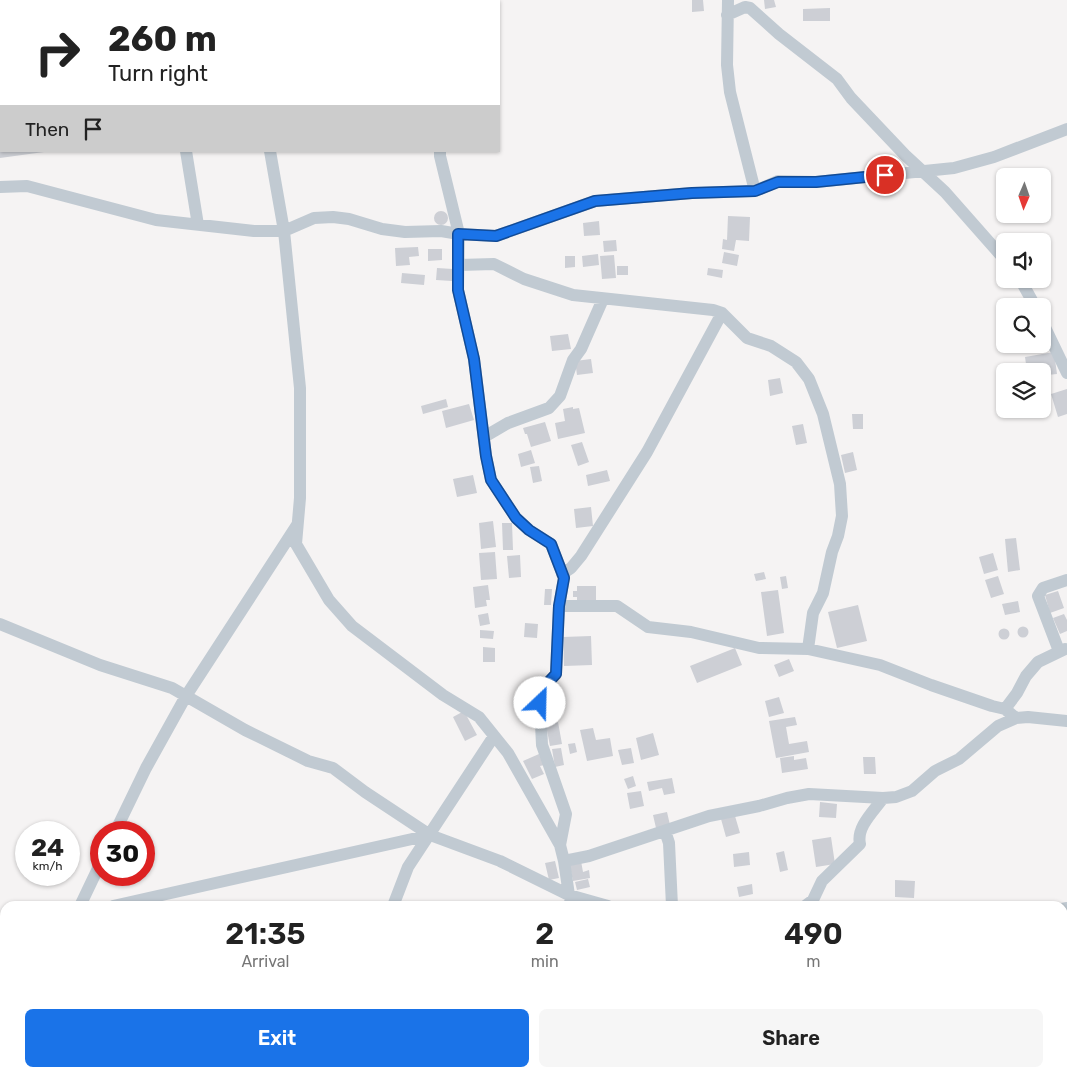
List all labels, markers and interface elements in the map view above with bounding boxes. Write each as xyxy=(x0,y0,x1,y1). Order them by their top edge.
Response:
text: 260 m xyxy=(108,18,217,60)
icon: right xyxy=(25,20,90,85)
text: Turn right xyxy=(108,60,208,87)
icon: arrive xyxy=(79,115,107,143)
text: Then xyxy=(25,118,69,141)
pin xyxy=(864,154,906,196)
icon: arrive xyxy=(871,161,899,189)
north arrow xyxy=(996,168,1051,222)
map controls xyxy=(996,168,1051,418)
button: sound xyxy=(996,233,1051,288)
button: search xyxy=(996,298,1051,353)
button: layers xyxy=(996,363,1051,418)
position arrow xyxy=(513,676,565,728)
speed limit sign: 30 xyxy=(90,821,155,886)
text: 24 xyxy=(31,833,64,862)
text: km/h xyxy=(33,859,62,873)
text: 21:35 xyxy=(225,916,305,952)
text: 2 xyxy=(535,916,554,952)
text: 490 xyxy=(784,916,843,952)
text: Arrival xyxy=(241,952,289,971)
text: min xyxy=(531,952,559,971)
text: m xyxy=(806,952,820,971)
button: Exit xyxy=(25,1009,529,1067)
button: Share xyxy=(539,1009,1043,1067)

